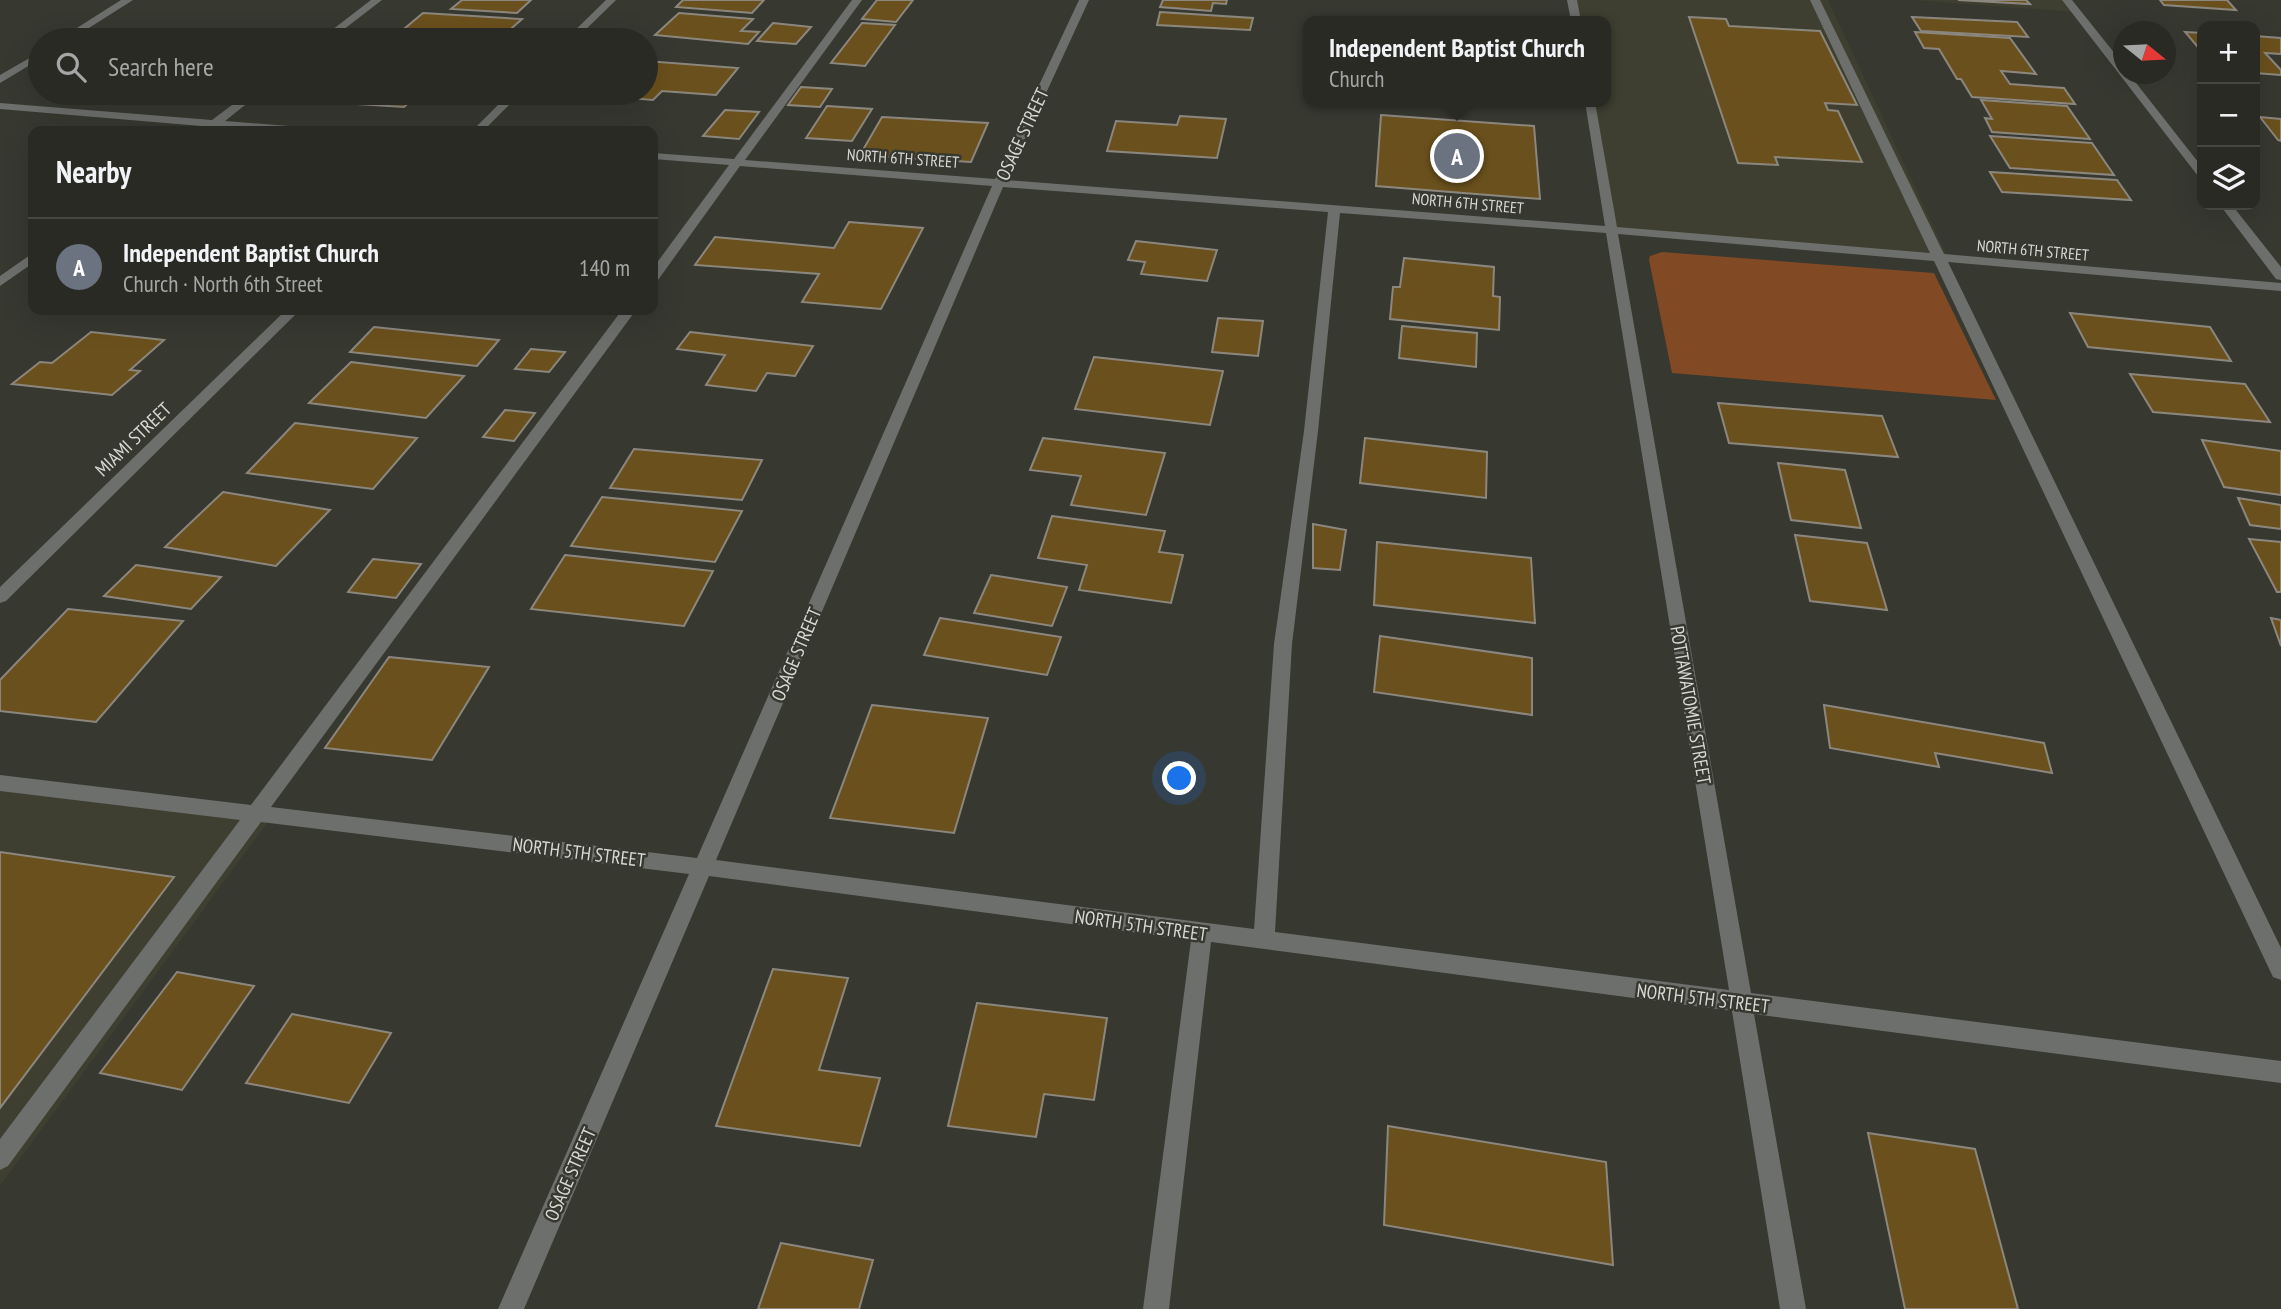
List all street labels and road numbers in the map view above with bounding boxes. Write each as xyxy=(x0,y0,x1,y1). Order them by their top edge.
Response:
street label: OSAGE STREET xyxy=(990,84,1054,184)
street label: NORTH 6TH STREET xyxy=(846,144,960,172)
street label: NORTH 6TH STREET xyxy=(1411,188,1525,218)
street label: NORTH 6TH STREET xyxy=(1976,235,2090,265)
street label: MIAMI STREET xyxy=(90,396,176,481)
street label: OSAGE STREET xyxy=(766,603,827,704)
street label: POTTAWATOMIE STREET xyxy=(1665,624,1717,787)
street label: NORTH 5TH STREET xyxy=(511,832,647,872)
street label: NORTH 5TH STREET xyxy=(1073,904,1209,946)
street label: NORTH 5TH STREET xyxy=(1635,978,1771,1018)
street label: OSAGE STREET xyxy=(539,1123,601,1224)

